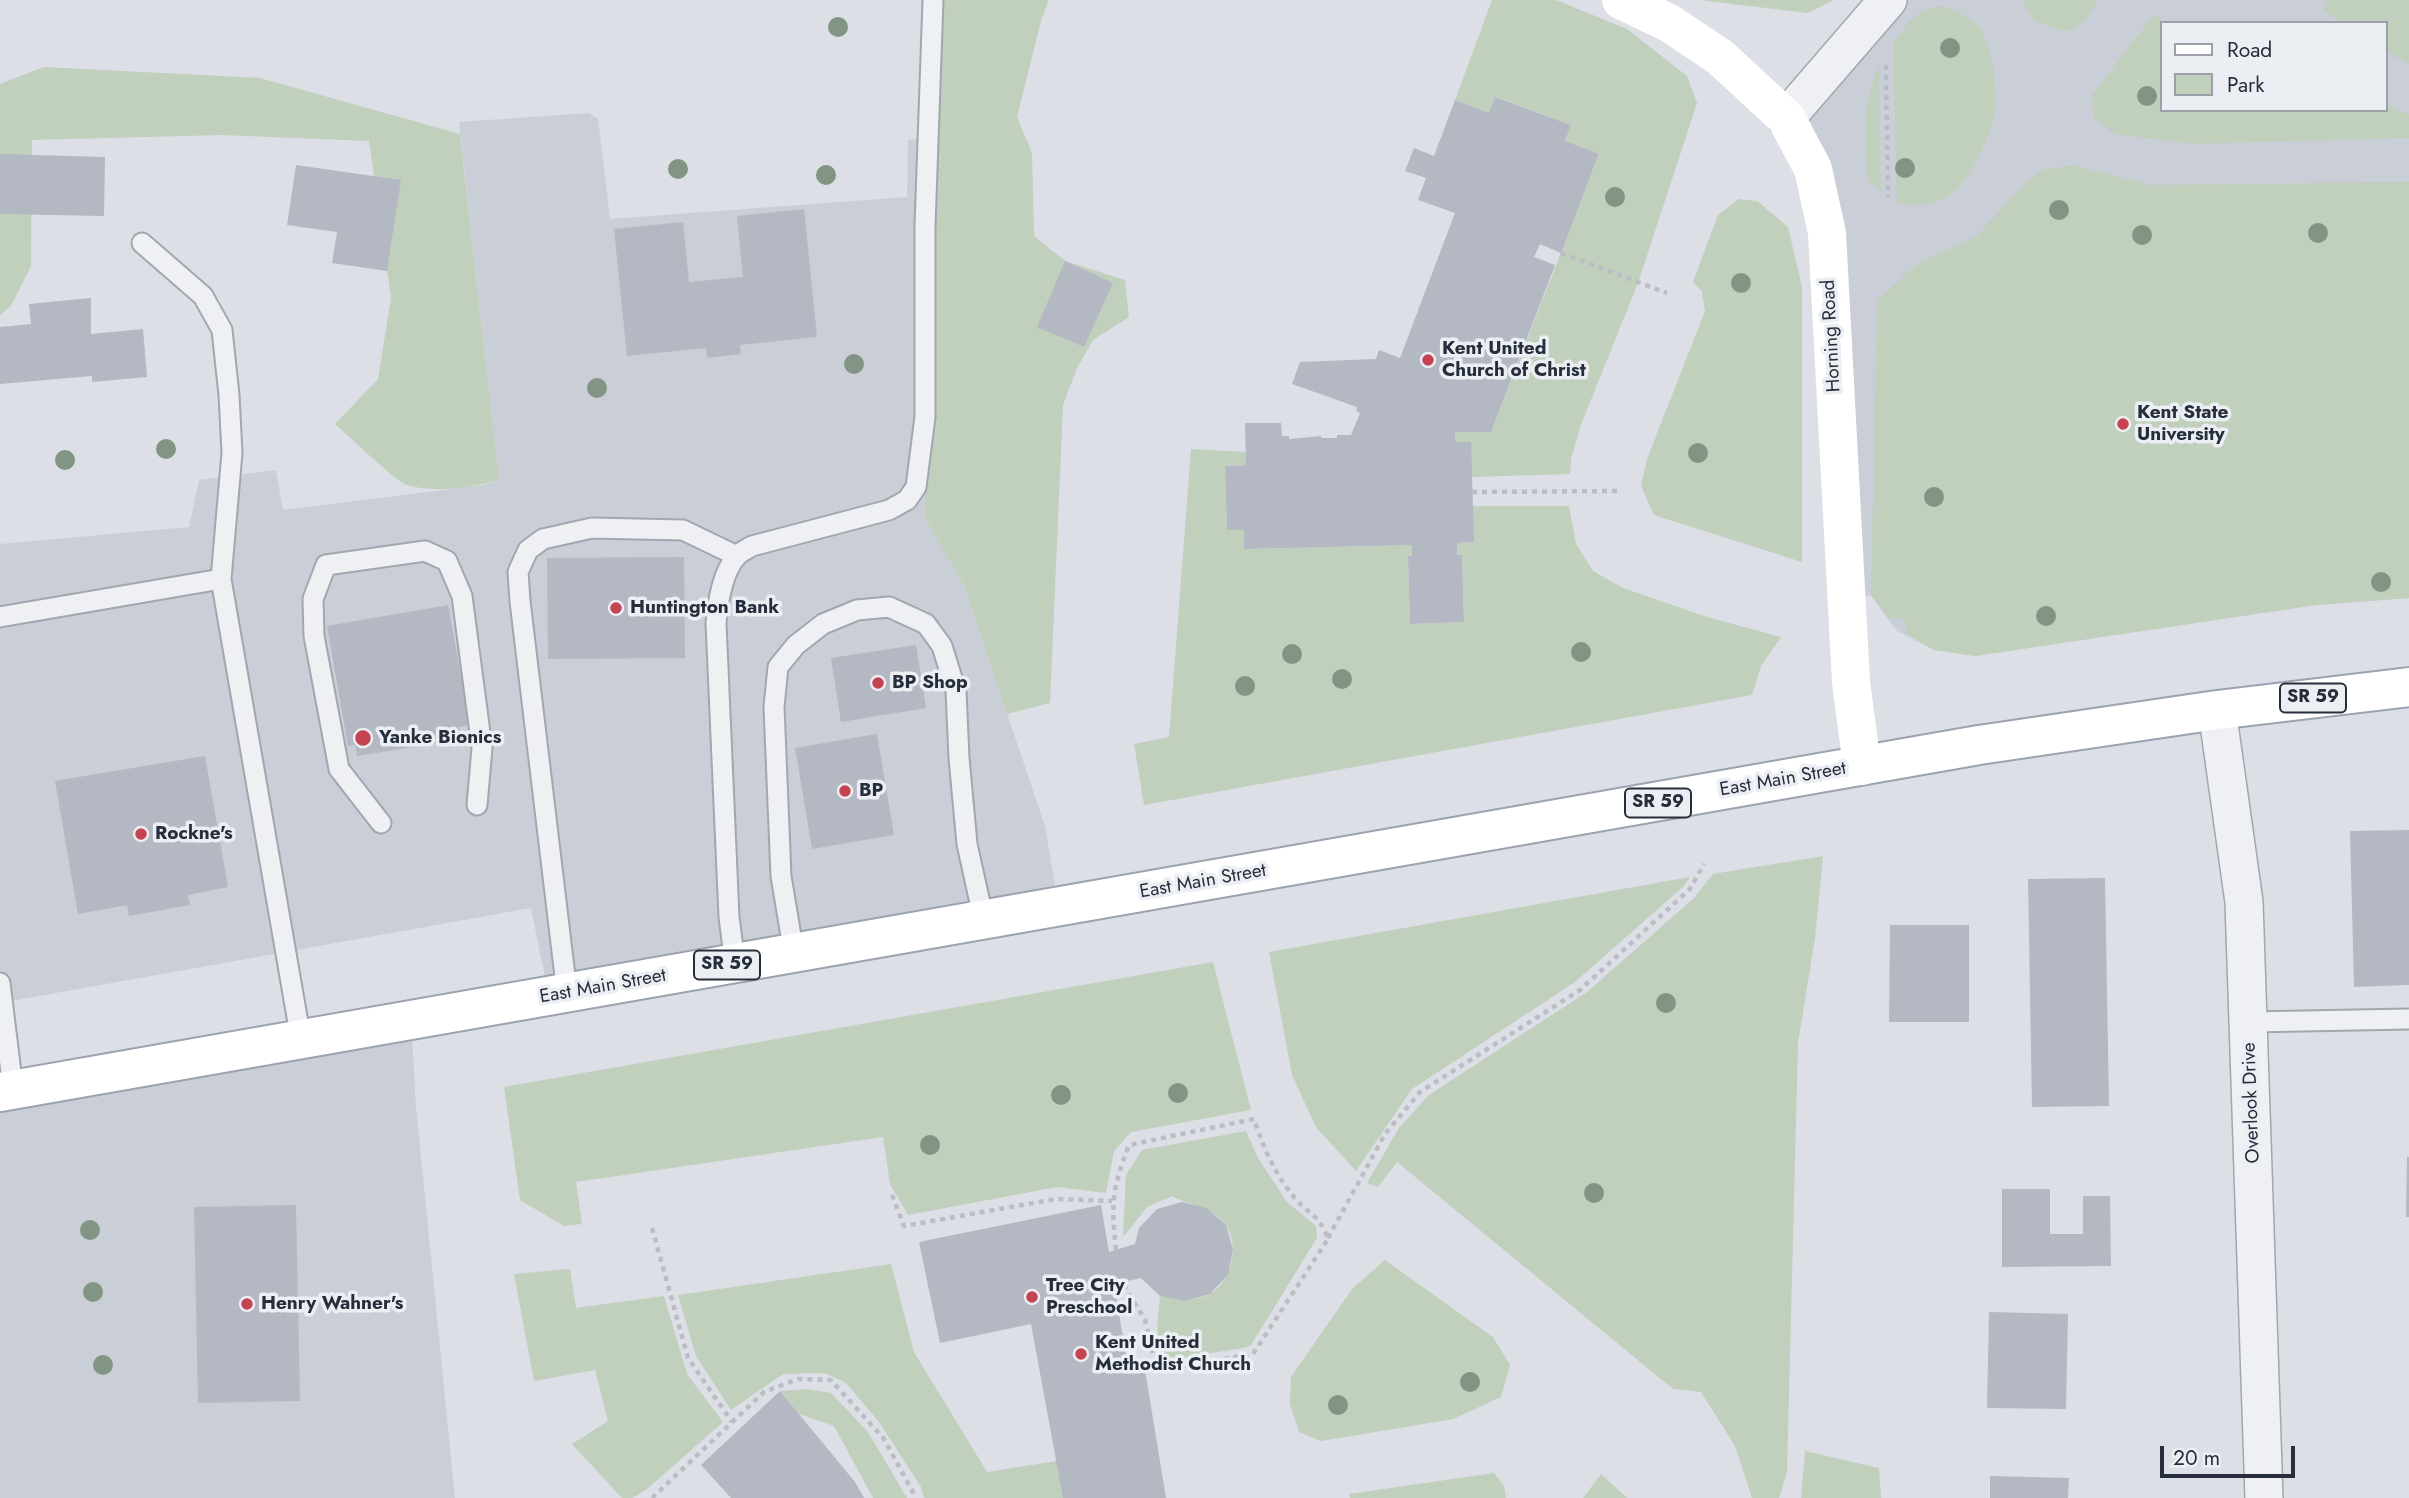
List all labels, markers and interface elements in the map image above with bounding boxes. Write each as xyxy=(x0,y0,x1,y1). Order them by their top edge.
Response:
legend xyxy=(2160,21,2388,112)
text: Road xyxy=(2227,35,2272,65)
text: Park xyxy=(2227,70,2264,100)
street label: Horning Road xyxy=(1818,279,1846,393)
place label: Kent United Church of Christ xyxy=(1442,338,1586,382)
marker: Kent United Church of Christ xyxy=(1420,352,1436,368)
place label: Kent State University xyxy=(2137,402,2228,446)
marker: Kent State University xyxy=(2115,416,2131,432)
place label: Huntington Bank xyxy=(630,597,779,619)
marker: Huntington Bank xyxy=(608,600,624,616)
place label: BP Shop xyxy=(892,672,968,694)
marker: BP Shop xyxy=(870,675,886,691)
road number: SR 59 xyxy=(2280,684,2346,712)
place label: Yanke Bionics xyxy=(379,727,501,749)
marker: Yanke Bionics xyxy=(353,728,373,748)
street label: East Main Street xyxy=(1718,758,1848,802)
place label: BP xyxy=(859,780,883,802)
marker: BP xyxy=(837,783,853,799)
road number: SR 59 xyxy=(1625,788,1691,818)
place label: Rockne's xyxy=(155,823,233,845)
marker: Rockne's xyxy=(133,826,149,842)
street label: East Main Street xyxy=(1138,860,1268,904)
road number: SR 59 xyxy=(694,950,760,980)
street label: East Main Street xyxy=(538,965,668,1009)
street label: Overlook Drive xyxy=(2238,1042,2266,1164)
place label: Tree City Preschool xyxy=(1046,1275,1132,1319)
marker: Tree City Preschool xyxy=(1024,1289,1040,1305)
place label: Henry Wahner's xyxy=(261,1293,403,1315)
marker: Henry Wahner's xyxy=(239,1296,255,1312)
place label: Kent United Methodist Church xyxy=(1095,1332,1251,1376)
marker: Kent United Methodist Church xyxy=(1073,1346,1089,1362)
scale bar xyxy=(2164,1432,2299,1476)
text: 20 m xyxy=(2173,1443,2220,1473)

